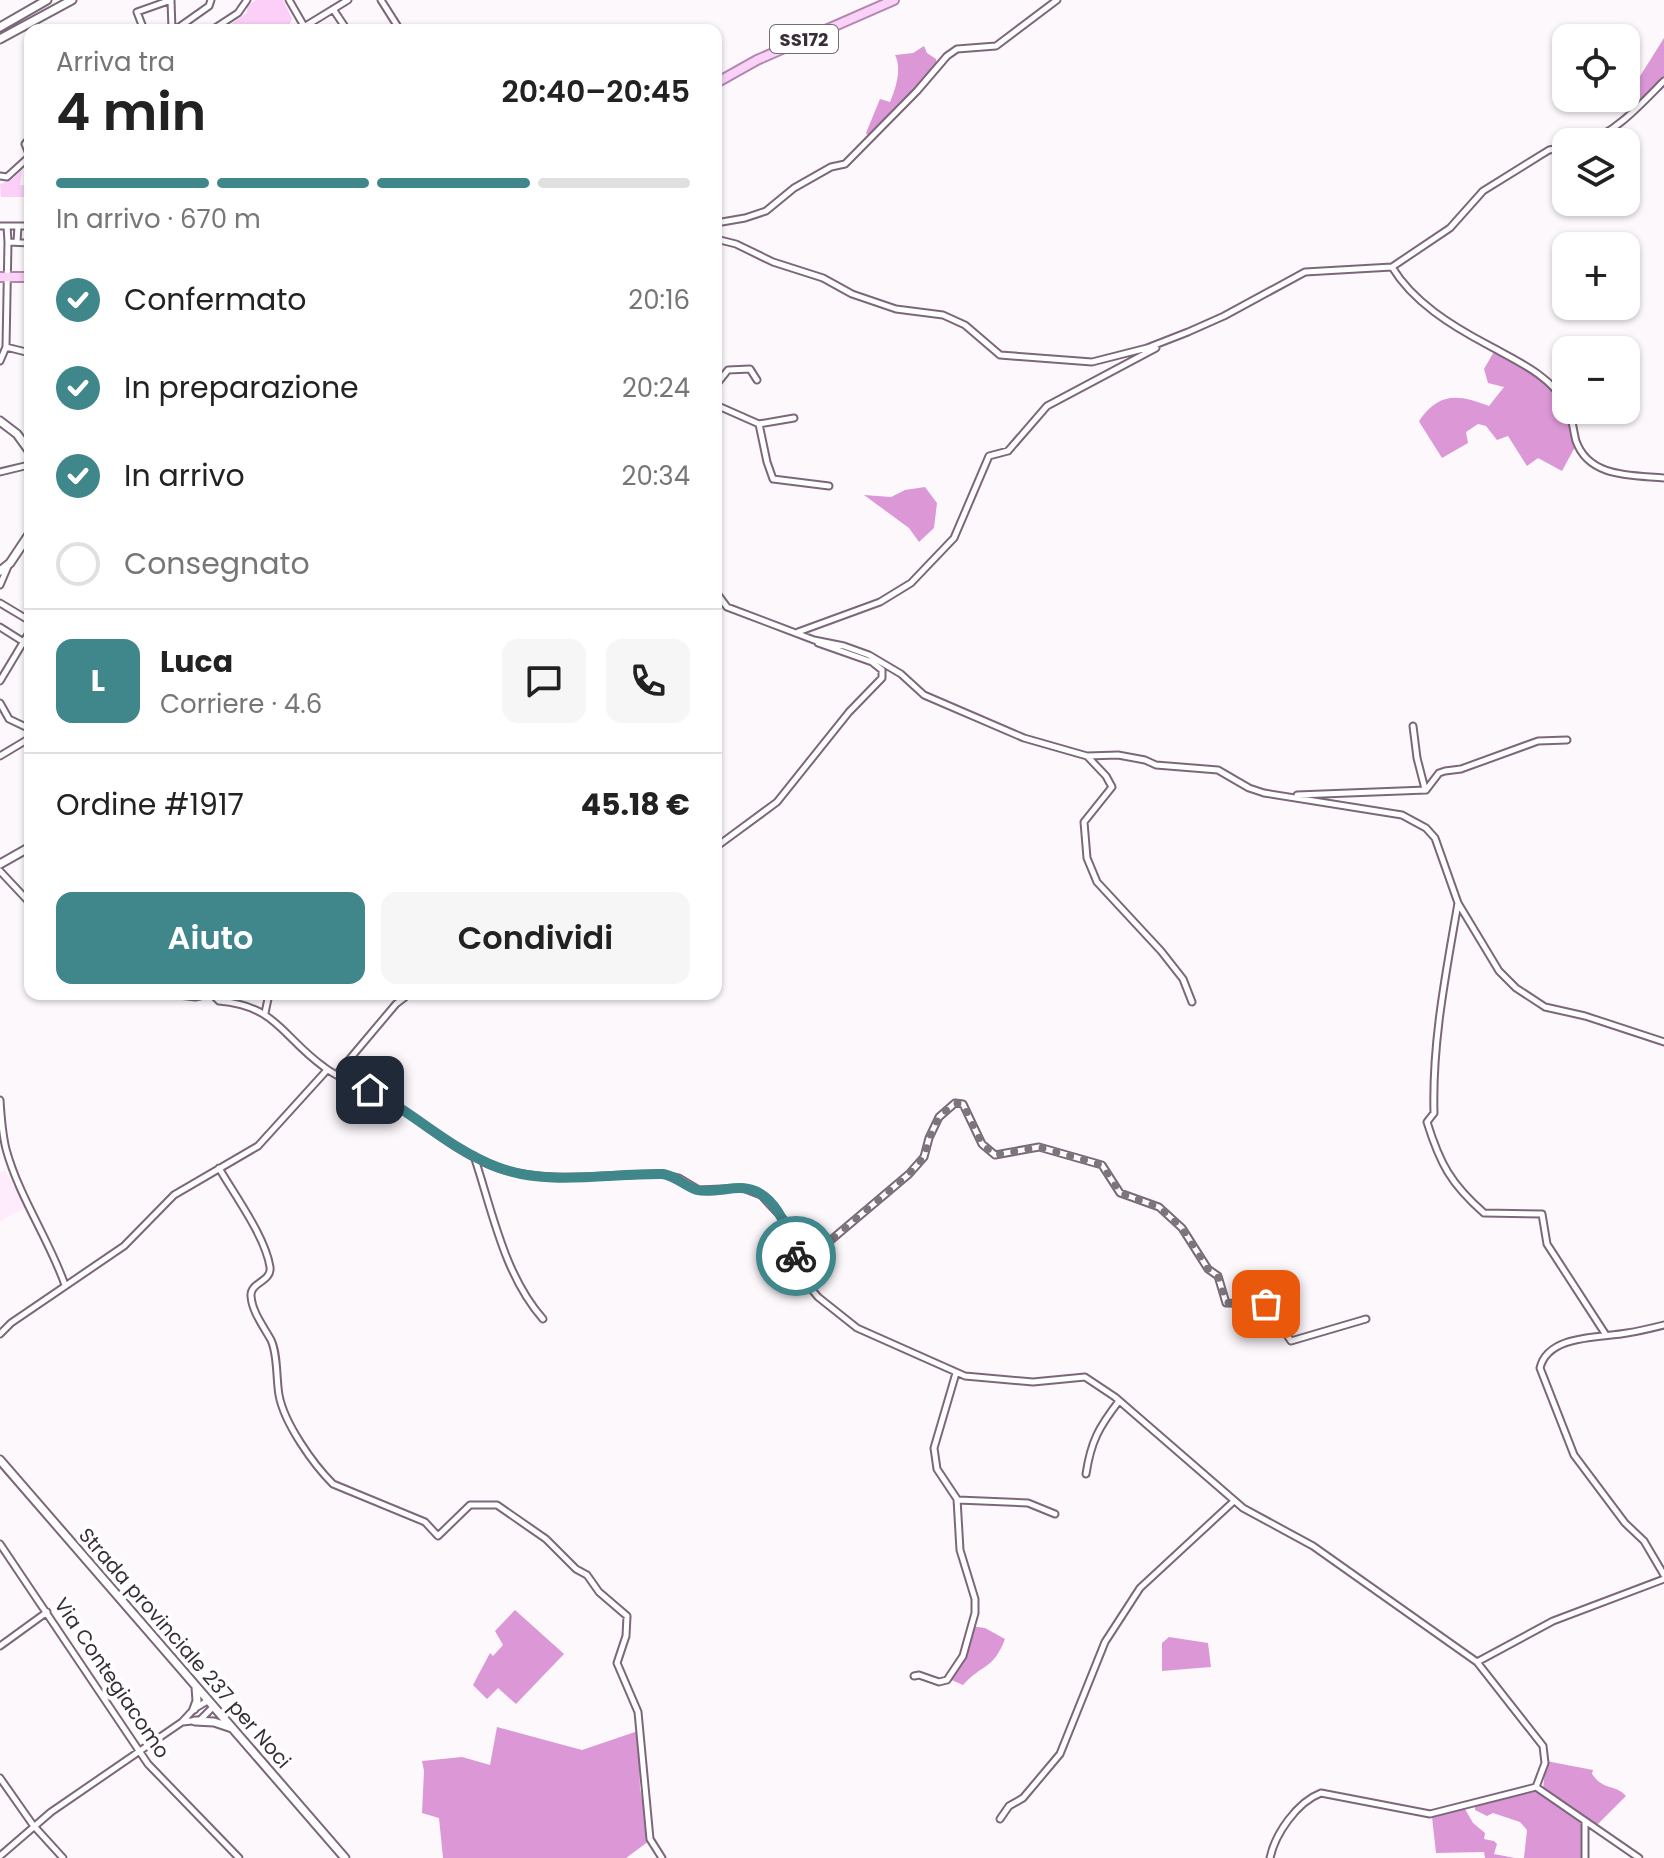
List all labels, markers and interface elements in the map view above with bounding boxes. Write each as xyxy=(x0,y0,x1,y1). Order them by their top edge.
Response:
map controls xyxy=(1552,24,1640,424)
button: locate xyxy=(1552,24,1640,112)
road number: SS172 xyxy=(770,25,838,53)
text: Arriva tra xyxy=(56,44,175,80)
text: 20:40–20:45 xyxy=(502,70,690,113)
text: 4 min xyxy=(56,75,206,148)
button: layers xyxy=(1552,128,1640,216)
text: In arrivo · 670 m xyxy=(56,201,261,237)
button: + xyxy=(1552,232,1640,320)
icon: check xyxy=(56,278,100,322)
text: Confermato xyxy=(124,278,307,321)
text: 20:16 xyxy=(628,282,690,318)
button: − xyxy=(1552,336,1640,424)
icon: check xyxy=(56,366,100,410)
text: In preparazione xyxy=(124,366,359,409)
text: 20:24 xyxy=(622,370,690,406)
icon: check xyxy=(56,454,100,498)
text: In arrivo xyxy=(124,454,245,497)
text: 20:34 xyxy=(622,458,690,494)
text: Consegnato xyxy=(124,542,310,585)
button: chat xyxy=(502,639,586,723)
button: phone xyxy=(606,639,690,723)
text: Luca xyxy=(160,640,233,683)
text: L xyxy=(91,659,105,702)
text: Corriere · 4.6 xyxy=(160,686,322,722)
text: Ordine #1917 xyxy=(56,783,244,826)
text: 45.18 € xyxy=(581,783,690,826)
button: Aiuto xyxy=(56,892,365,984)
button: Condividi xyxy=(381,892,690,984)
pin xyxy=(336,1056,404,1124)
icon: home xyxy=(348,1068,392,1112)
courier xyxy=(756,1216,836,1296)
icon: bike xyxy=(774,1234,818,1278)
pin xyxy=(1232,1270,1300,1338)
icon: bag xyxy=(1244,1282,1288,1326)
street label: Strada provinciale 237 per Noci xyxy=(73,1522,297,1774)
street label: Via Contegiacomo xyxy=(48,1592,176,1764)

